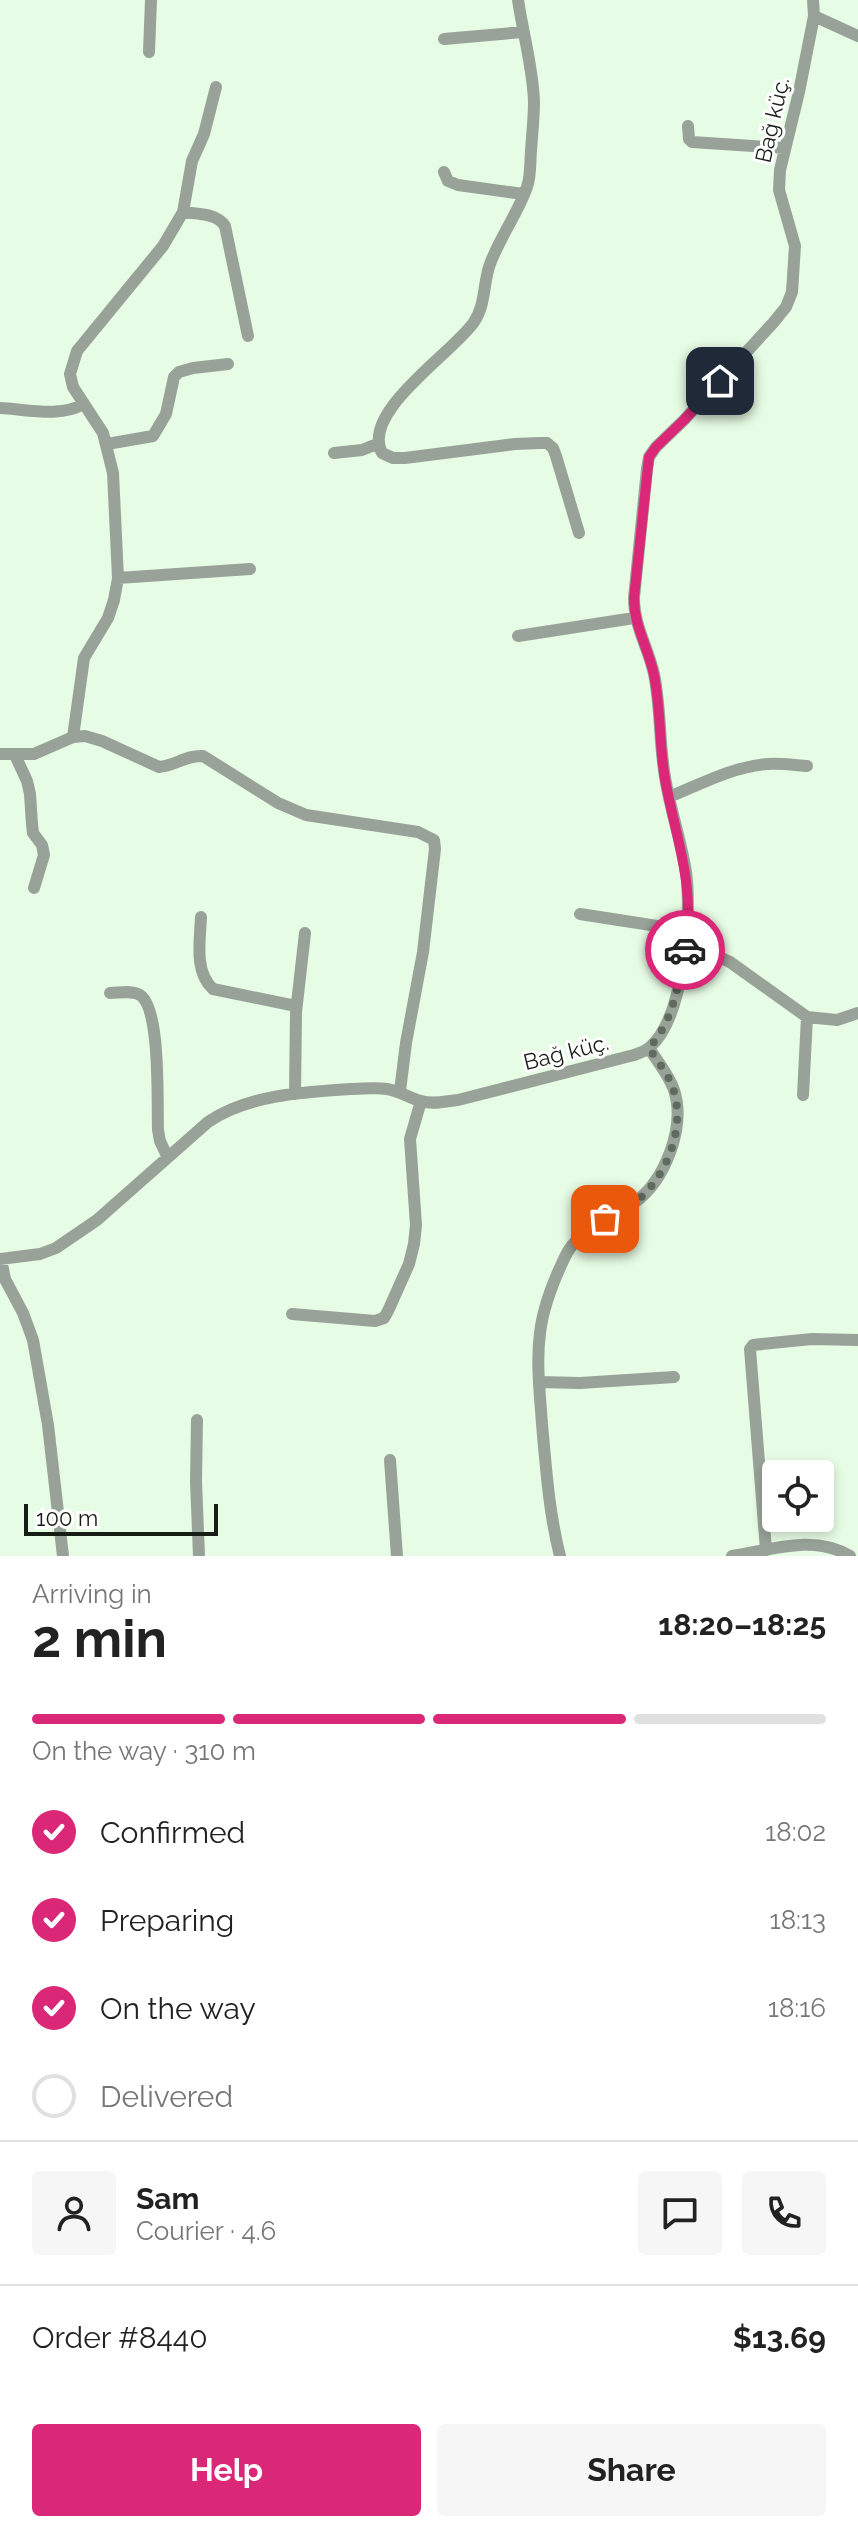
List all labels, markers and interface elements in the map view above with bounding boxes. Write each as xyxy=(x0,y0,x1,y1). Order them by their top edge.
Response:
street label: Bağ küç. xyxy=(750,75,794,165)
pin xyxy=(686,347,754,415)
icon: home xyxy=(698,359,742,403)
courier xyxy=(645,910,725,990)
icon: car xyxy=(663,928,707,972)
street label: Bağ küç. xyxy=(521,1029,611,1075)
pin xyxy=(571,1185,639,1253)
icon: bag xyxy=(583,1197,627,1241)
map controls xyxy=(762,1460,834,1532)
button: locate xyxy=(762,1460,834,1532)
scale bar xyxy=(24,1500,218,1536)
text: 100 m xyxy=(36,1505,98,1531)
text: Arriving in xyxy=(32,1579,152,1609)
text: 18:20–18:25 xyxy=(658,1607,826,1642)
text: 2 min xyxy=(32,1608,167,1669)
text: On the way · 310 m xyxy=(32,1736,256,1766)
icon: check xyxy=(32,1810,76,1854)
text: Confirmed xyxy=(100,1815,245,1850)
text: 18:02 xyxy=(765,1817,826,1847)
icon: check xyxy=(32,1898,76,1942)
text: Preparing xyxy=(100,1903,234,1938)
text: 18:13 xyxy=(770,1905,826,1935)
icon: check xyxy=(32,1986,76,2030)
text: On the way xyxy=(100,1991,256,2026)
text: 18:16 xyxy=(768,1993,826,2023)
text: Delivered xyxy=(100,2079,233,2114)
button: person xyxy=(32,2171,116,2255)
button: chat xyxy=(638,2171,722,2255)
button: phone xyxy=(742,2171,826,2255)
text: Sam xyxy=(136,2181,199,2216)
text: Courier · 4.6 xyxy=(136,2216,276,2246)
text: Order #8440 xyxy=(32,2320,208,2355)
text: $13.69 xyxy=(733,2320,826,2355)
button: Help xyxy=(32,2424,421,2516)
button: Share xyxy=(437,2424,826,2516)

